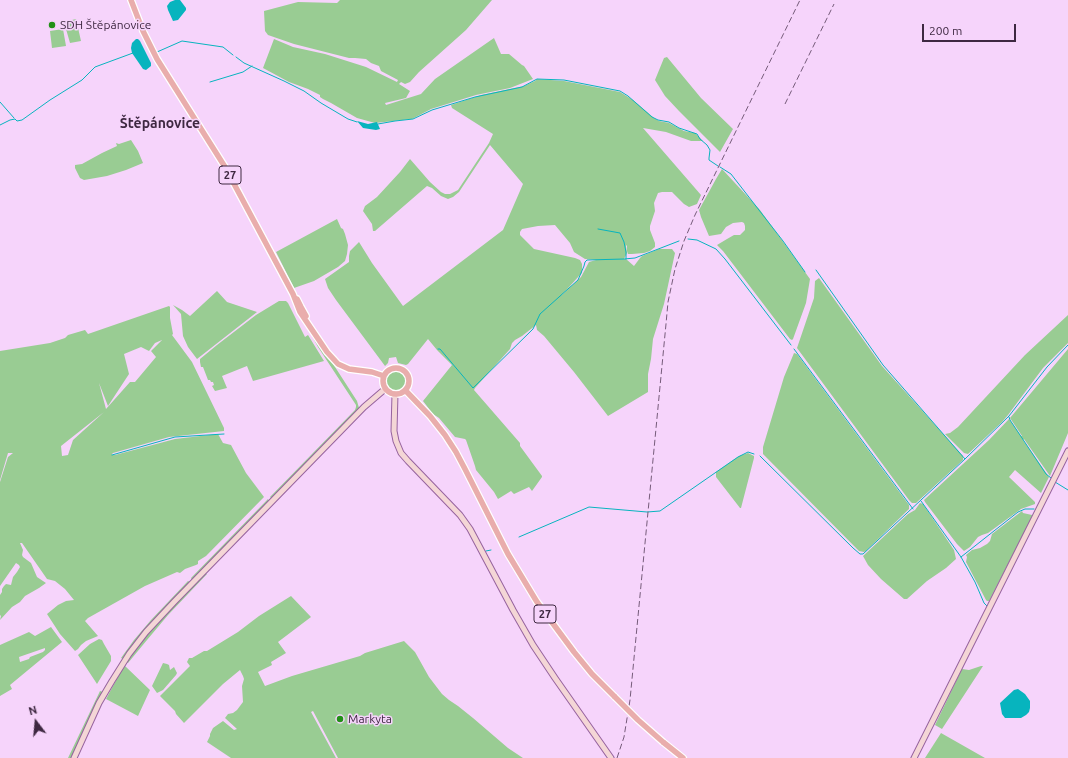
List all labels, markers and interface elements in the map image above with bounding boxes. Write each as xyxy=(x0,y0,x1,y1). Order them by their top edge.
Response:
scale bar xyxy=(924,16,1018,42)
place label: SDH Štěpánovice xyxy=(60,18,151,32)
marker: SDH Štěpánovice xyxy=(47,20,57,30)
text: 200 m xyxy=(929,24,962,37)
district label: Štěpánovice xyxy=(120,115,200,131)
road number: 27 xyxy=(219,166,241,184)
road number: 27 xyxy=(534,605,556,623)
north arrow xyxy=(16,702,56,742)
text: N xyxy=(27,704,38,717)
place label: Markyta xyxy=(348,712,392,726)
marker: Markyta xyxy=(335,714,345,724)

